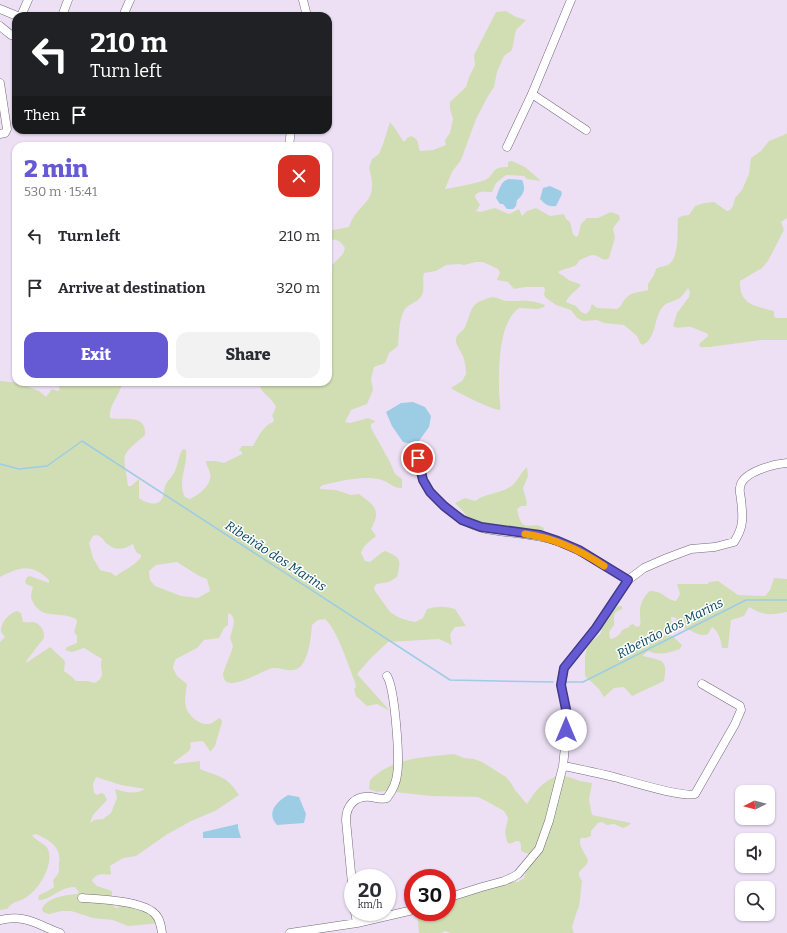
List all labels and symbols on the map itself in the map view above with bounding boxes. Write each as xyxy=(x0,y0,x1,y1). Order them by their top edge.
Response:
pin xyxy=(401,441,435,475)
water label: Ribeirão dos Marins xyxy=(223,518,329,594)
water label: Ribeirão dos Marins xyxy=(614,595,726,661)
position arrow xyxy=(545,709,587,751)
north arrow xyxy=(735,785,775,825)
speed limit sign: 30 xyxy=(404,869,456,921)

